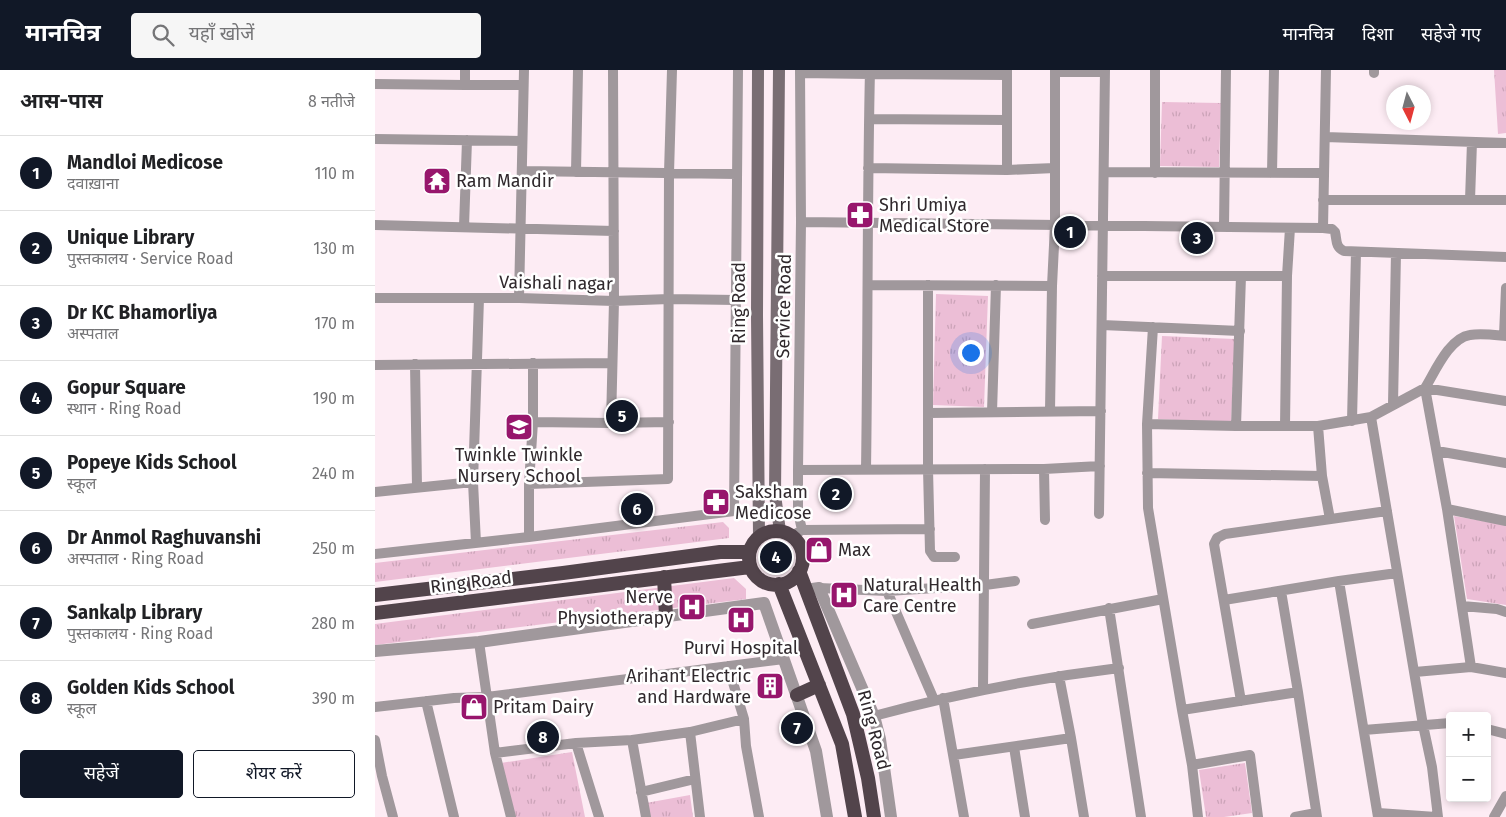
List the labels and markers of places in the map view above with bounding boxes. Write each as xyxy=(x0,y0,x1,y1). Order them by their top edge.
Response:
temple icon: Ram Mandir xyxy=(422,166,452,196)
place label: Ram Mandir xyxy=(456,170,554,192)
place label: Shri Umiya Medical Store xyxy=(879,194,990,237)
pharmacy icon: Shri Umiya Medical Store xyxy=(845,200,875,230)
pin: 1 xyxy=(1054,213,1086,251)
pin: 3 xyxy=(1181,219,1213,257)
pin: 5 xyxy=(606,397,638,435)
school or university icon: Twinkle Twinkle Nursery School xyxy=(504,412,534,442)
place label: Twinkle Twinkle Nursery School xyxy=(455,444,583,487)
pin: 2 xyxy=(820,475,852,513)
place label: Saksham Medicose xyxy=(735,481,812,524)
pharmacy icon: Saksham Medicose xyxy=(701,487,731,517)
pin: 6 xyxy=(621,490,653,528)
shop icon: Max xyxy=(804,535,834,565)
pin: 4 xyxy=(760,538,792,576)
place label: Max xyxy=(838,539,871,561)
place label: Natural Health Care Centre xyxy=(863,574,982,617)
hospital icon: Natural Health Care Centre xyxy=(829,580,859,610)
place label: Nerve Physiotherapy xyxy=(557,586,673,629)
hospital icon: Nerve Physiotherapy xyxy=(677,592,707,622)
hospital icon: Purvi Hospital xyxy=(726,605,756,635)
place label: Purvi Hospital xyxy=(684,637,798,659)
place label: Arihant Electric and Hardware xyxy=(626,665,751,708)
building icon: Arihant Electric and Hardware xyxy=(755,671,785,701)
shop icon: Pritam Dairy xyxy=(459,692,489,722)
place label: Pritam Dairy xyxy=(493,696,594,718)
pin: 7 xyxy=(781,709,813,747)
pin: 8 xyxy=(527,718,559,756)

